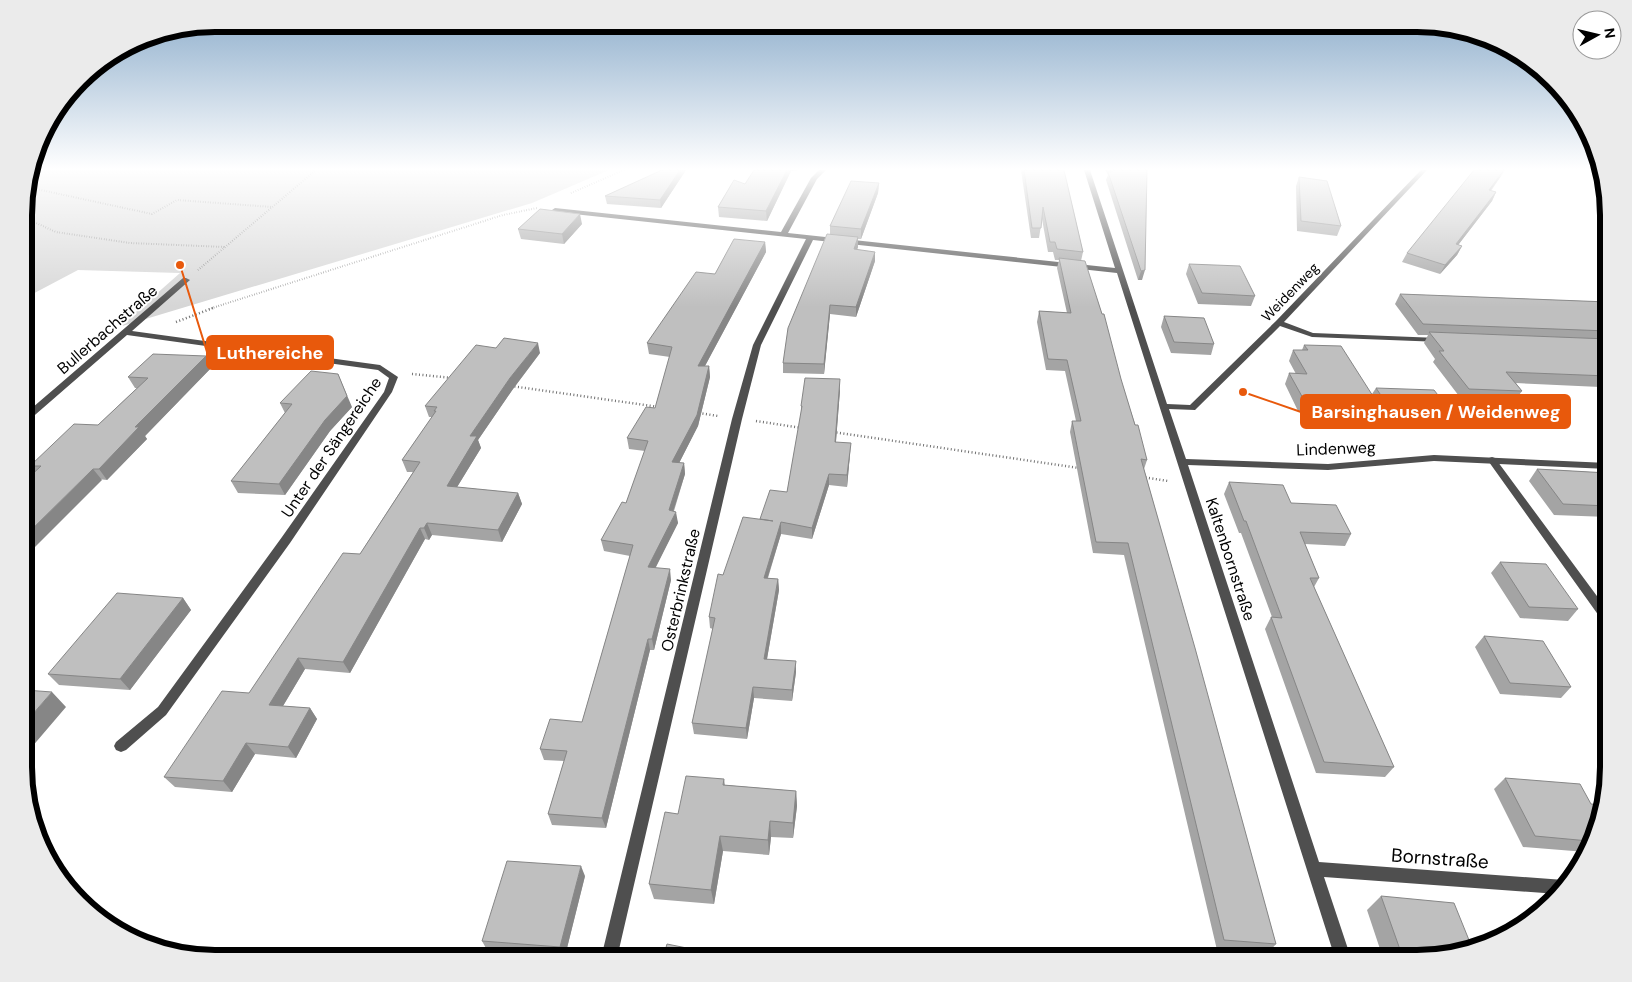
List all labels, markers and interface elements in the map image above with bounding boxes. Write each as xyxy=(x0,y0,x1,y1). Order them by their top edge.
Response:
north arrow xyxy=(1572,10,1622,60)
text: N xyxy=(1600,27,1619,40)
street label: Weidenweg xyxy=(1257,259,1323,325)
street label: Bullerbachstraße xyxy=(53,280,162,379)
callout: Luthereiche xyxy=(207,336,333,369)
text: Luthereiche xyxy=(217,341,324,365)
street label: Unter der Sängereiche xyxy=(277,373,386,522)
callout: Barsinghausen / Weidenweg xyxy=(1301,395,1570,428)
text: Barsinghausen / Weidenweg xyxy=(1312,400,1560,424)
street label: Lindenweg xyxy=(1296,437,1376,460)
street label: Kaltenbornstraße xyxy=(1201,495,1260,623)
street label: Osterbrinkstraße xyxy=(656,527,705,654)
street label: Bornstraße xyxy=(1390,843,1490,874)

